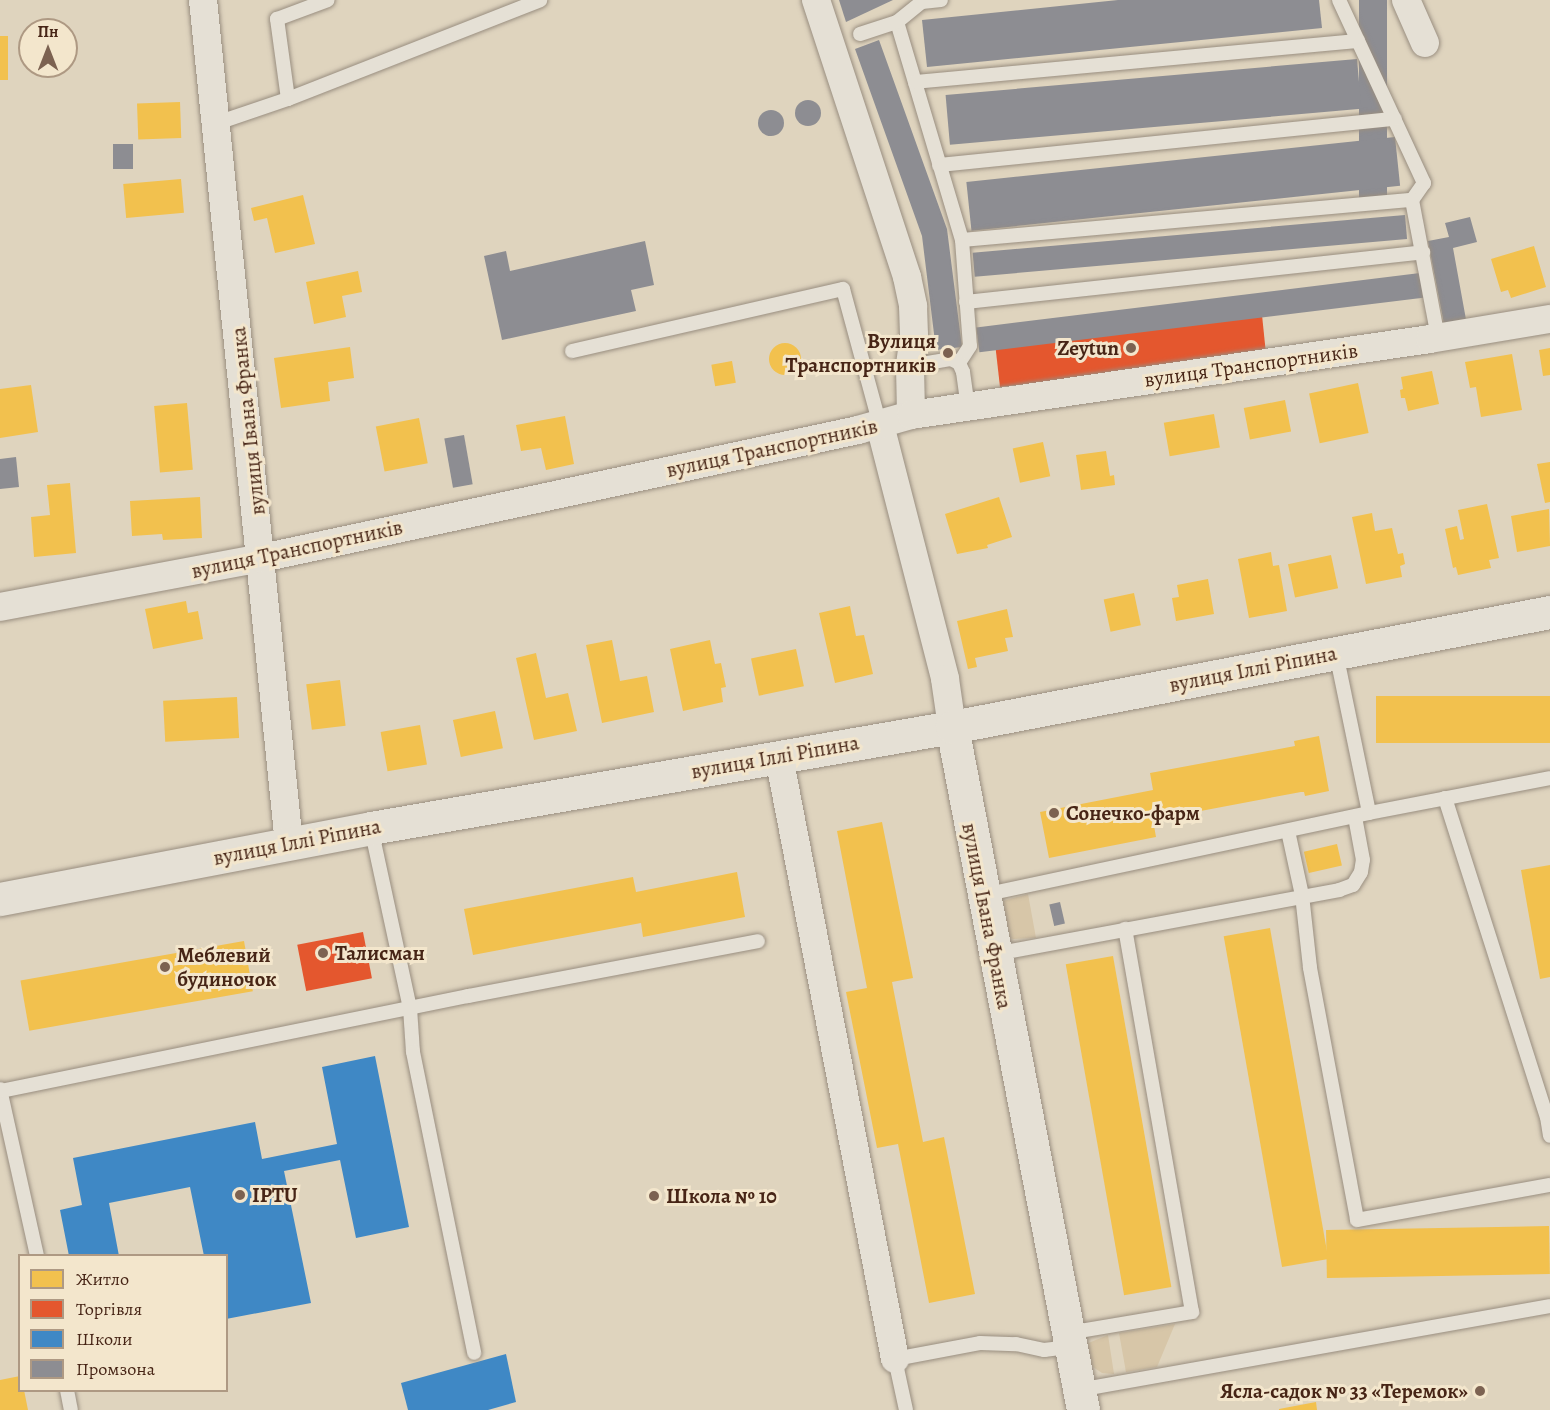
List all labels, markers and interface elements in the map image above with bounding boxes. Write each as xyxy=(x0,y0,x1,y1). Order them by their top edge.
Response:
north arrow xyxy=(18,18,78,78)
text: Пн xyxy=(38,21,58,43)
street label: вулиця Івана Франка xyxy=(226,326,270,516)
place label: Вулиця Транспортників xyxy=(785,328,936,378)
place label: Zeytun xyxy=(1057,335,1119,361)
street label: вулиця Транспортників xyxy=(1143,338,1359,392)
marker: Zeytun xyxy=(1124,341,1138,355)
marker: Вулиця Транспортників xyxy=(941,346,955,360)
street label: вулиця Транспортників xyxy=(664,413,880,483)
street label: вулиця Транспортників xyxy=(189,514,405,584)
street label: вулиця Іллі Ріпина xyxy=(1167,640,1339,698)
street label: вулиця Іллі Ріпина xyxy=(689,730,861,784)
place label: Сонечко-фарм xyxy=(1066,800,1200,826)
marker: Сонечко-фарм xyxy=(1047,806,1061,820)
street label: вулиця Іллі Ріпина xyxy=(211,813,383,871)
street label: вулиця Івана Франка xyxy=(957,821,1017,1011)
place label: Талисман xyxy=(335,940,425,966)
place label: Меблевий будиночок xyxy=(177,942,277,992)
marker: Талисман xyxy=(316,946,330,960)
marker: Меблевий будиночок xyxy=(158,960,172,974)
place label: IPTU xyxy=(252,1182,298,1208)
place label: Школа № 10 xyxy=(666,1183,777,1209)
marker: IPTU xyxy=(233,1188,247,1202)
marker: Школа № 10 xyxy=(647,1189,661,1203)
legend xyxy=(18,1254,228,1392)
text: Житло xyxy=(76,1267,129,1291)
text: Торгівля xyxy=(76,1297,142,1321)
text: Школи xyxy=(76,1327,133,1351)
text: Промзона xyxy=(76,1357,155,1381)
place label: Ясла-садок № 33 «Теремок» xyxy=(1220,1378,1468,1404)
marker: Ясла-садок № 33 «Теремок» xyxy=(1473,1384,1487,1398)

